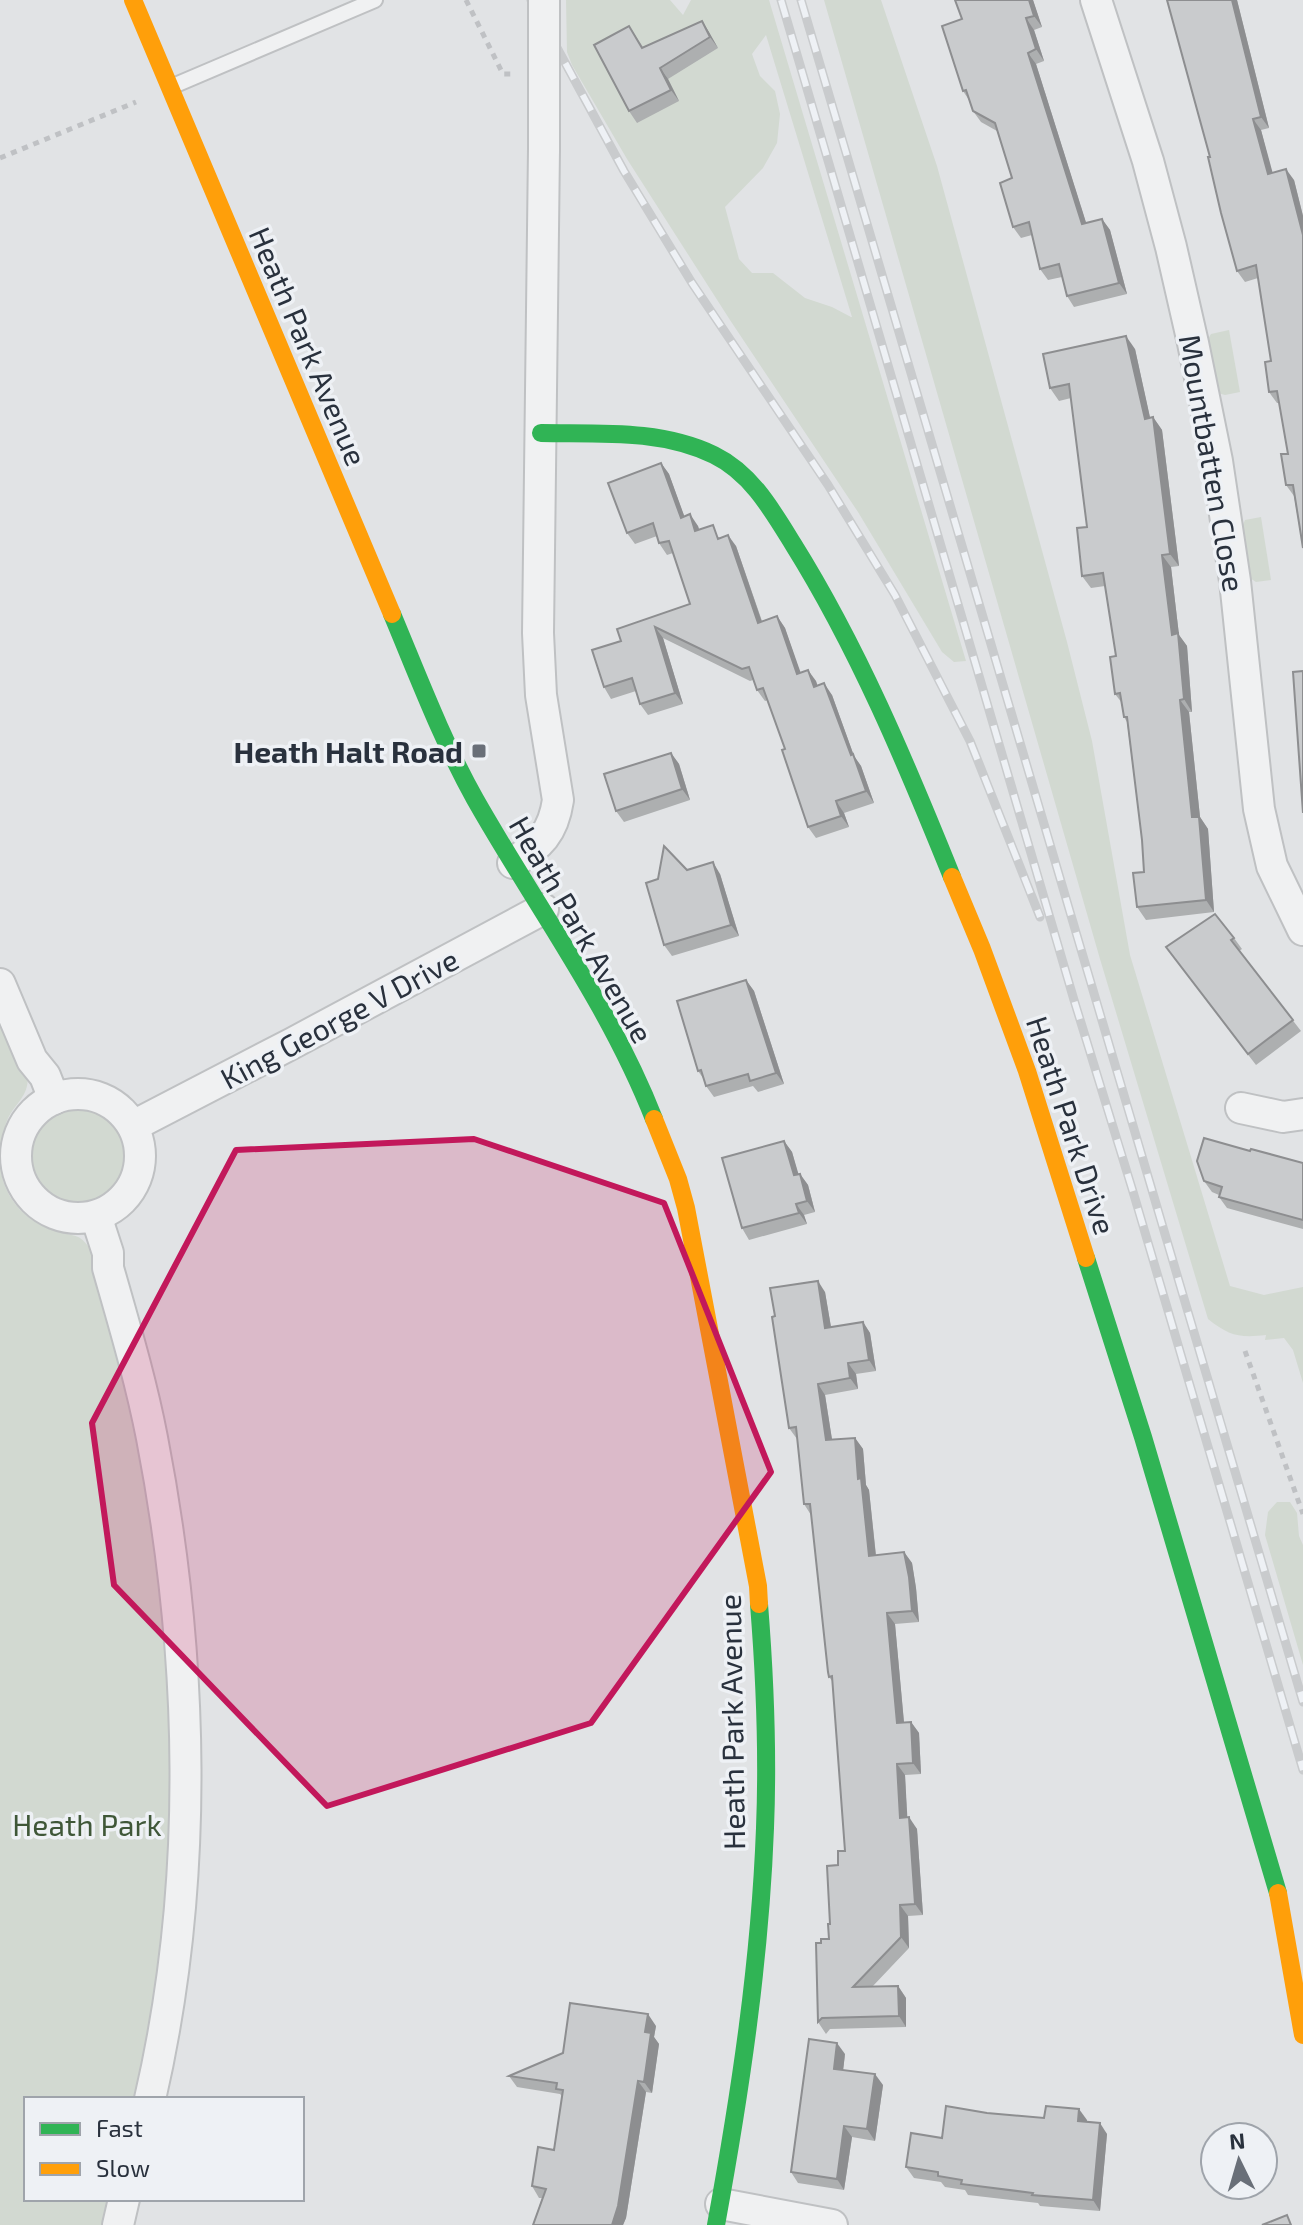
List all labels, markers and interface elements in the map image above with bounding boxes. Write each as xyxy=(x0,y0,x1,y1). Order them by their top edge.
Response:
street label: Heath Park Avenue xyxy=(242,221,376,471)
street label: Mountbatten Close xyxy=(1173,332,1253,594)
place label: Heath Halt Road xyxy=(233,733,463,769)
marker: Heath Halt Road xyxy=(470,742,488,760)
street label: Heath Park Avenue xyxy=(502,809,662,1049)
street label: King George V Drive xyxy=(214,940,464,1096)
street label: Heath Park Drive xyxy=(1020,1011,1124,1239)
street label: Heath Park Avenue xyxy=(711,1594,751,1850)
park label: Heath Park xyxy=(12,1806,162,1842)
legend xyxy=(24,2097,304,2201)
text: Fast xyxy=(96,2113,143,2142)
north arrow xyxy=(1199,2121,1279,2201)
text: N xyxy=(1228,2126,1246,2154)
text: Slow xyxy=(96,2153,150,2182)

